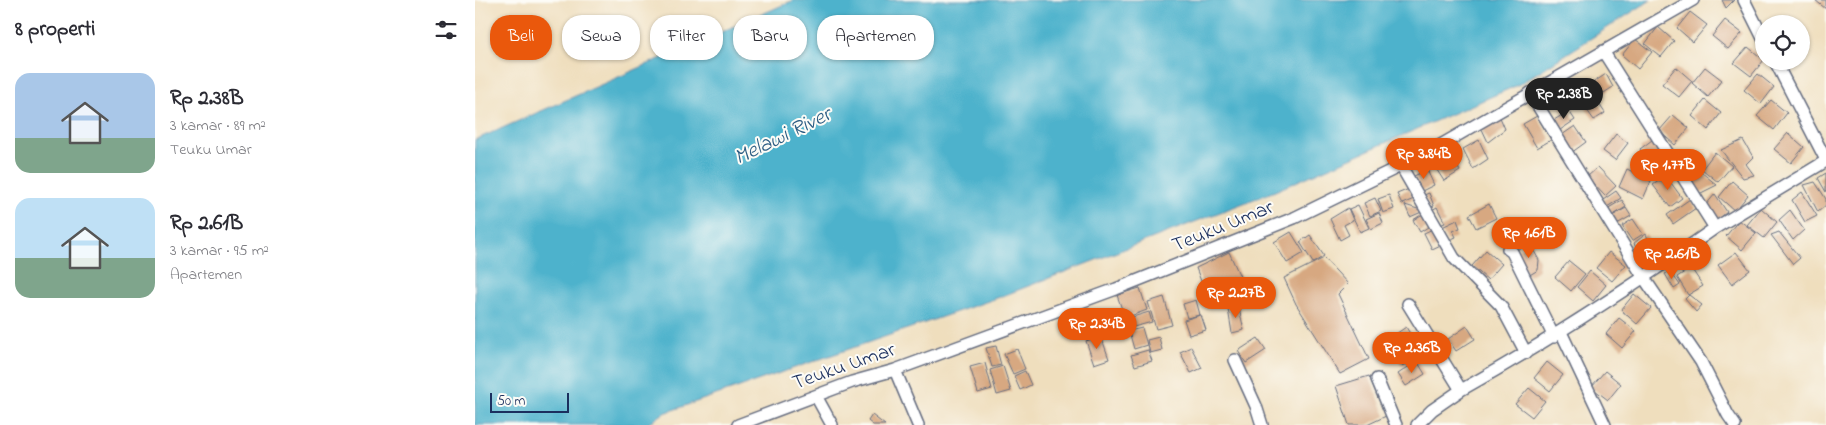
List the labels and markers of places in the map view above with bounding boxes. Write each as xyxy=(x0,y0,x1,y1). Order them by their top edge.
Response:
pin: Rp 2.38B xyxy=(1512,78,1616,120)
pin: Rp 3.84B xyxy=(1372,138,1476,180)
pin: Rp 1.77B xyxy=(1616,148,1720,191)
pin: Rp 1.61B xyxy=(1477,216,1581,259)
pin: Rp 2.61B xyxy=(1620,238,1724,280)
pin: Rp 2.27B xyxy=(1184,276,1288,319)
pin: Rp 2.34B xyxy=(1045,308,1149,350)
pin: Rp 2.36B xyxy=(1360,332,1464,374)

